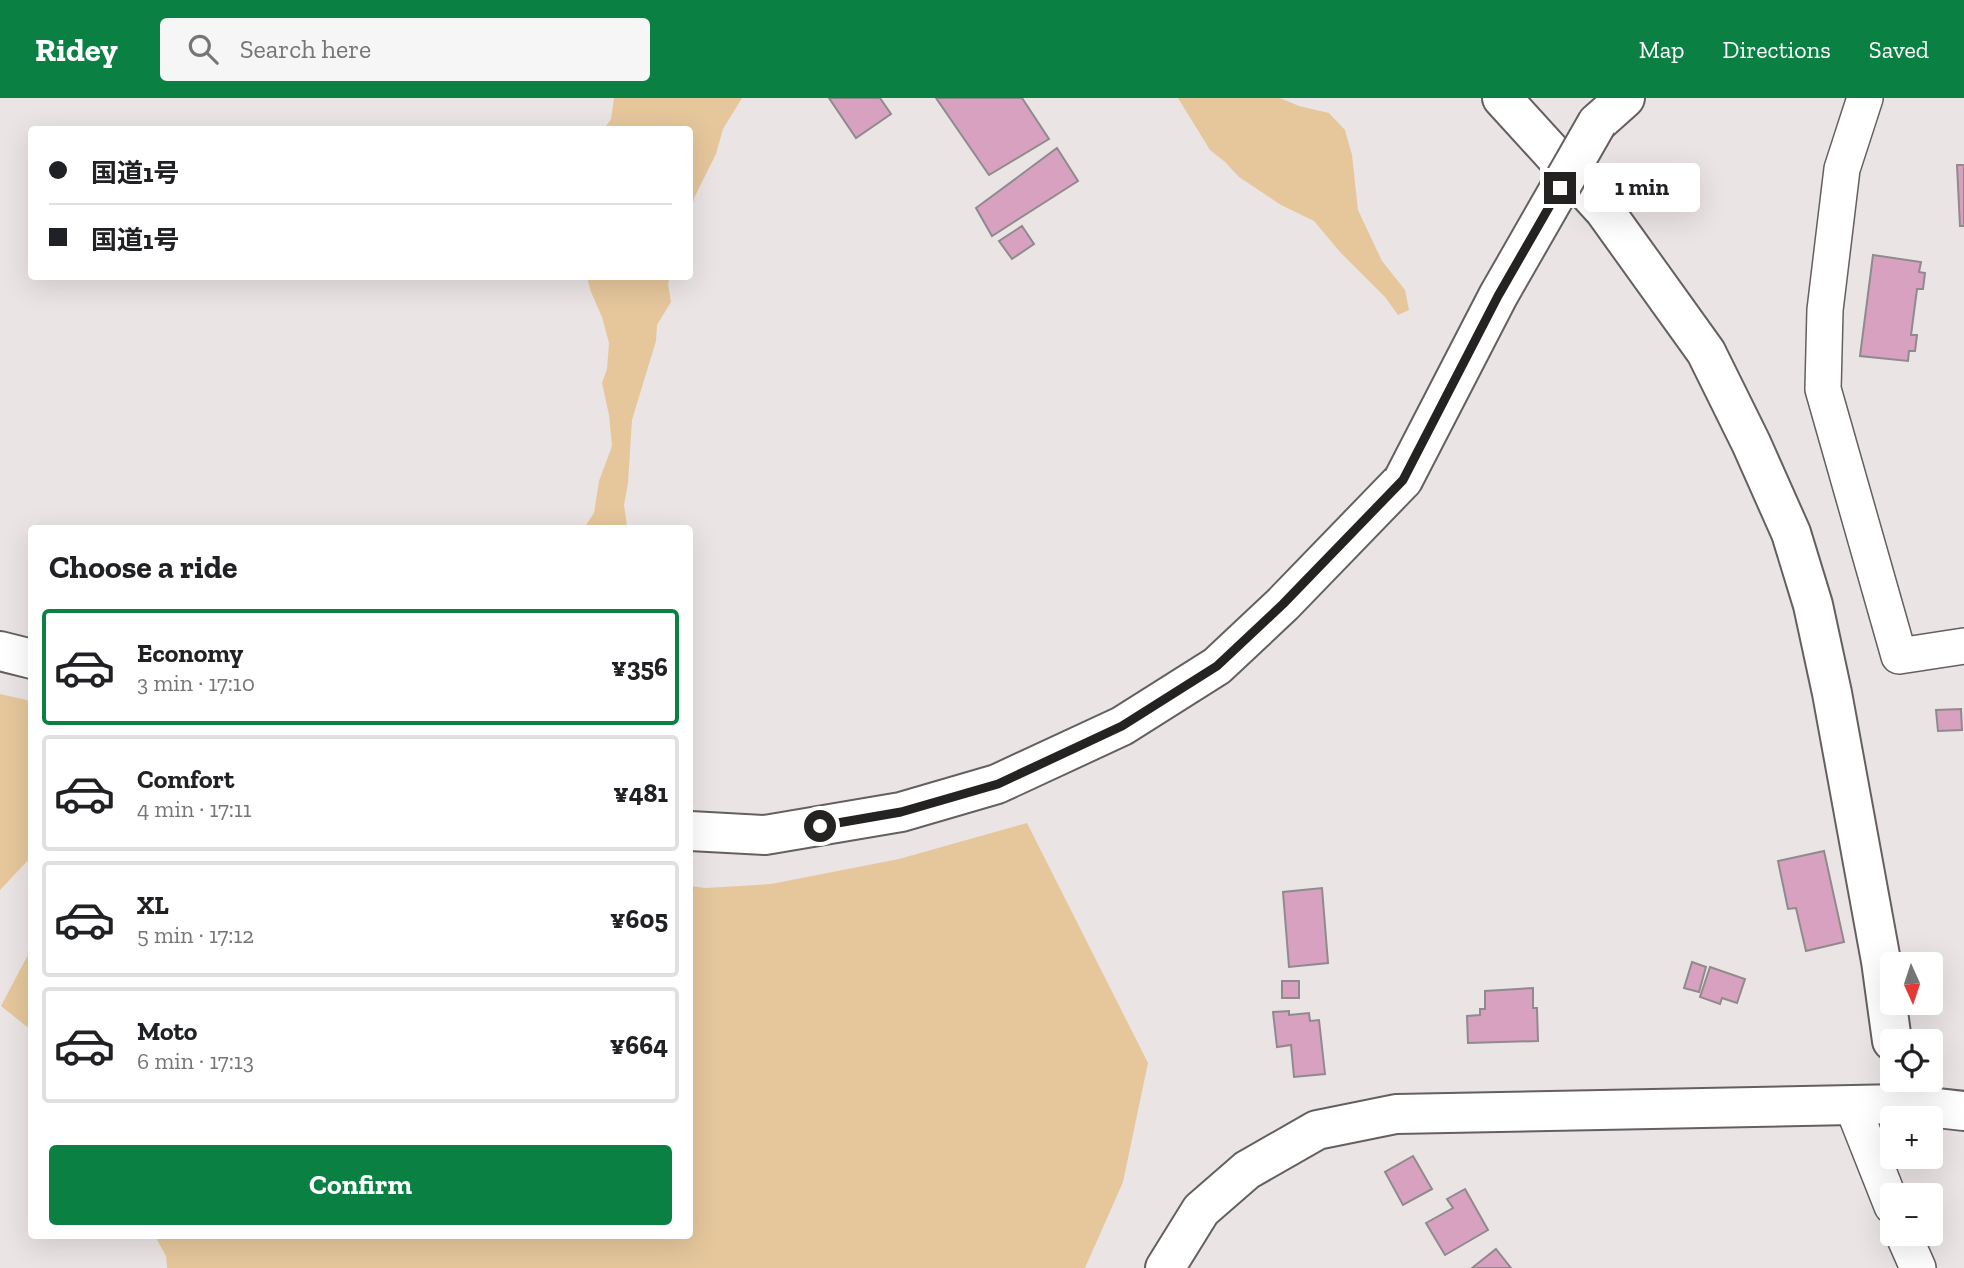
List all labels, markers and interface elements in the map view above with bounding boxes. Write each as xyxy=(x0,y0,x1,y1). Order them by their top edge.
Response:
search box xyxy=(160,18,650,81)
text: Ridey xyxy=(35,30,118,69)
icon: search xyxy=(184,30,222,68)
text: Search here xyxy=(240,33,371,65)
text: Map xyxy=(1639,35,1685,64)
text: Directions xyxy=(1723,35,1831,64)
text: Saved xyxy=(1869,35,1929,64)
text: 国道1号 xyxy=(91,157,180,189)
callout: 1 min xyxy=(1584,164,1700,212)
route end xyxy=(1544,172,1576,204)
text: 1 min xyxy=(1615,173,1669,201)
text: 国道1号 xyxy=(91,224,180,256)
text: Choose a ride xyxy=(49,548,237,586)
icon: car xyxy=(53,636,116,699)
text: Economy xyxy=(137,637,243,669)
text: ¥356 xyxy=(611,651,668,683)
text: 3 min · 17:10 xyxy=(137,669,255,697)
icon: car xyxy=(53,762,116,825)
text: Comfort xyxy=(137,763,234,795)
text: ¥481 xyxy=(613,777,668,809)
text: 4 min · 17:11 xyxy=(137,795,252,823)
route start xyxy=(804,810,836,842)
icon: car xyxy=(53,888,116,951)
text: XL xyxy=(137,889,169,921)
text: ¥605 xyxy=(610,903,668,935)
text: 5 min · 17:12 xyxy=(137,921,254,949)
north arrow xyxy=(1880,952,1942,1015)
map controls xyxy=(1880,952,1943,1246)
icon: car xyxy=(53,1014,116,1077)
text: Moto xyxy=(137,1015,197,1047)
text: ¥664 xyxy=(610,1029,668,1061)
button: locate xyxy=(1880,1029,1943,1092)
text: 6 min · 17:13 xyxy=(137,1047,254,1075)
button: + xyxy=(1880,1106,1943,1169)
button: Confirm xyxy=(49,1145,672,1225)
button: − xyxy=(1880,1183,1943,1246)

